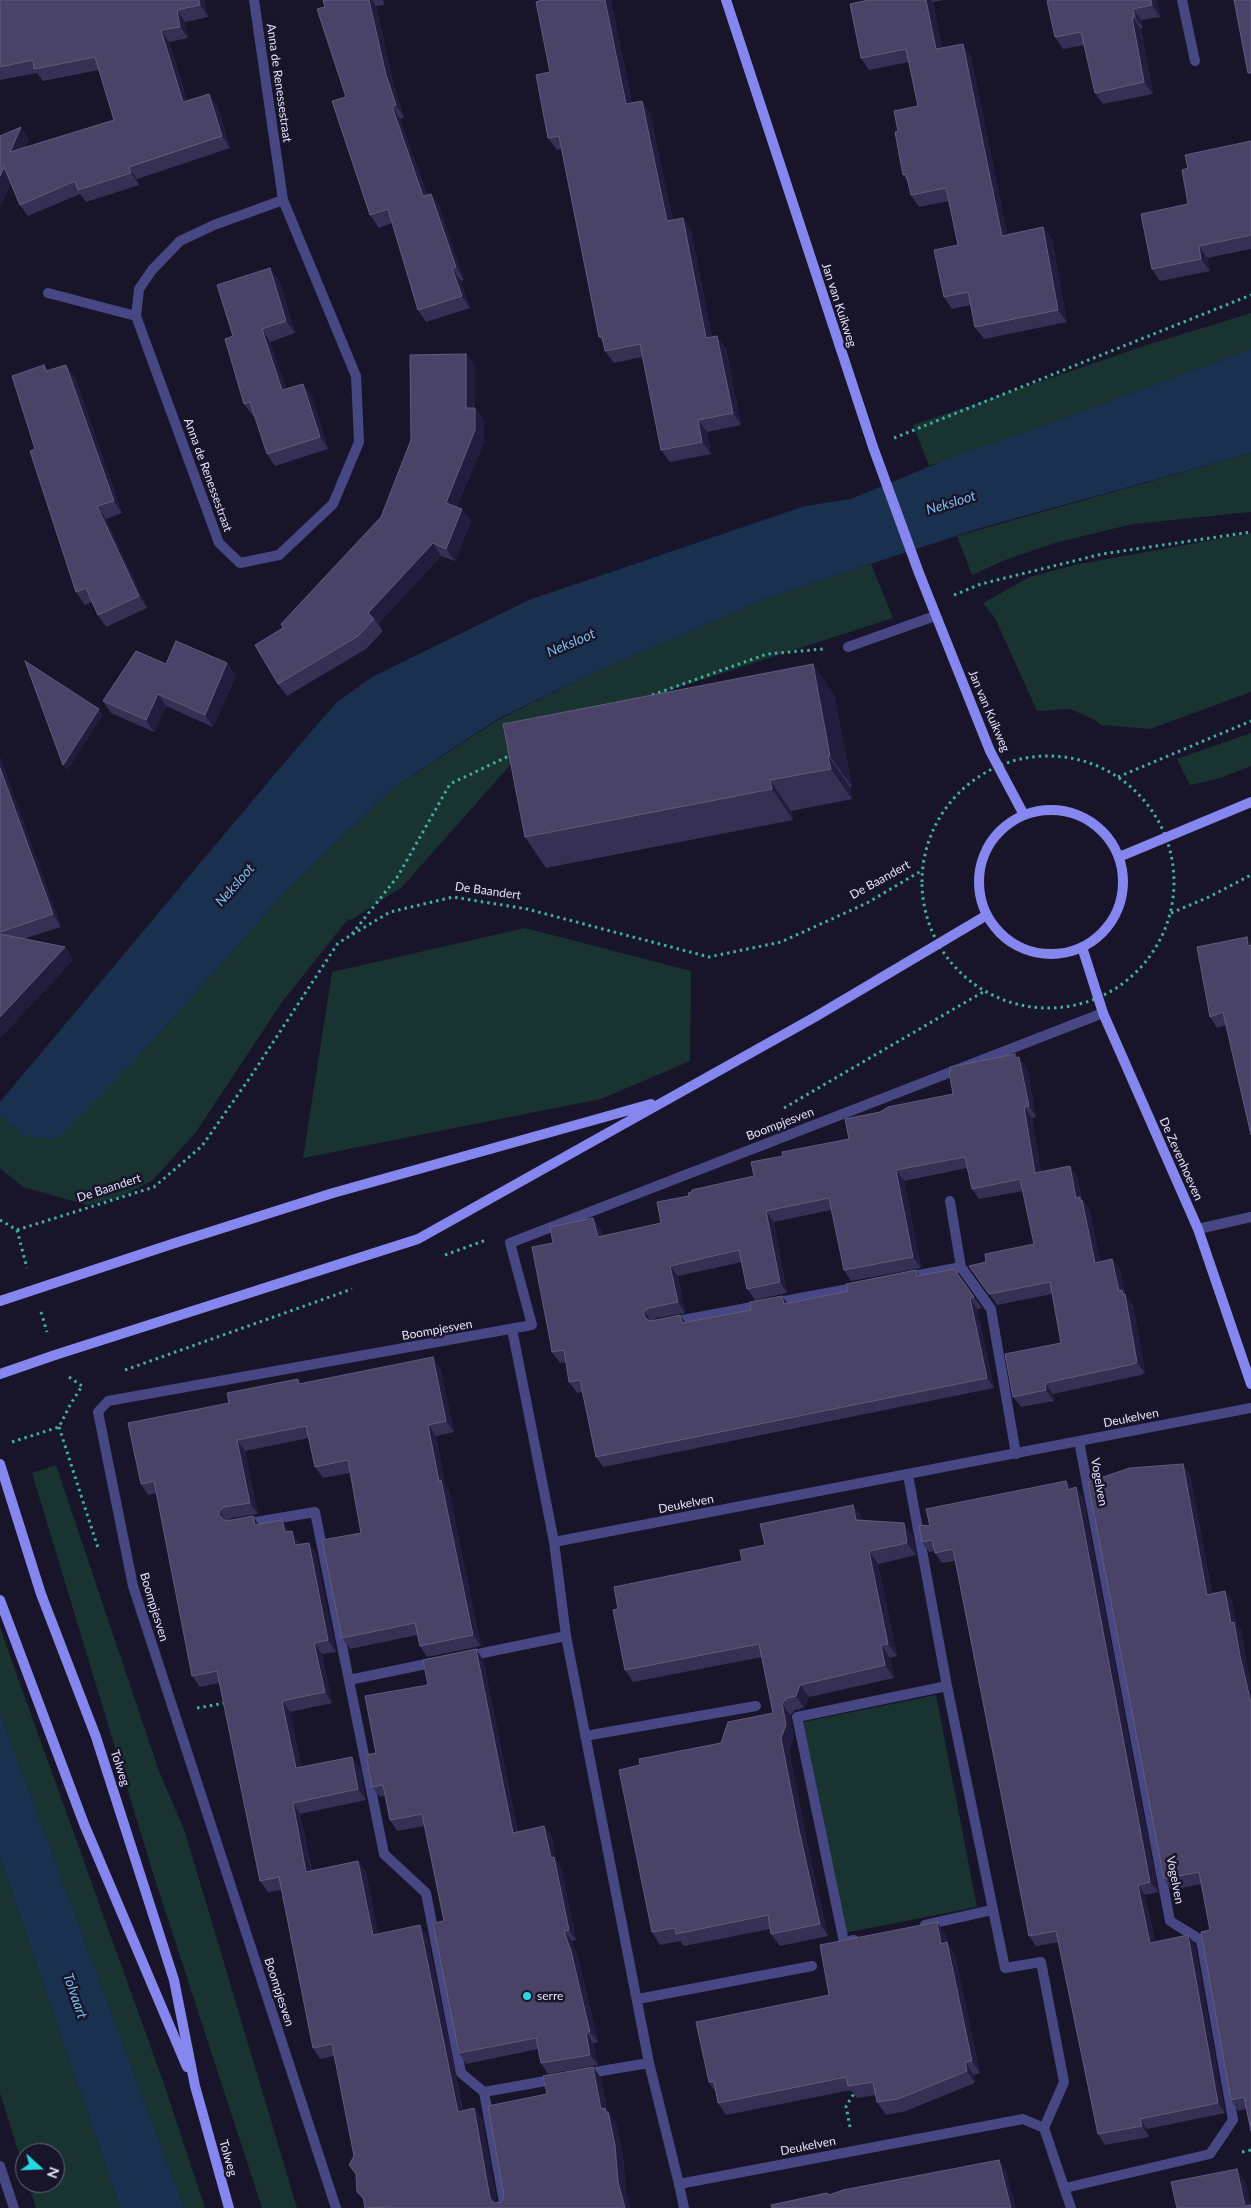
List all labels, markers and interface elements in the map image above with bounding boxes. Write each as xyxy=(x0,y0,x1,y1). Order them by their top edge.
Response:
street label: Anna de Renessestraat xyxy=(264,23,294,143)
street label: Jan van Kuikweg xyxy=(819,261,859,349)
street label: Anna de Renessestraat xyxy=(181,416,235,534)
water label: Neksloot xyxy=(924,487,978,519)
water label: Neksloot xyxy=(544,625,598,661)
street label: Jan van Kuikweg xyxy=(965,668,1013,754)
street label: De Baandert xyxy=(847,858,913,902)
water label: Neksloot xyxy=(212,860,258,910)
street label: De Baandert xyxy=(454,879,522,903)
street label: Boompjesven xyxy=(744,1105,816,1143)
street label: De Zevenhoeven xyxy=(1156,1115,1206,1203)
street label: De Baandert xyxy=(75,1171,143,1205)
street label: Boompjesven xyxy=(401,1317,473,1343)
street label: Deukelven xyxy=(1102,1406,1160,1430)
street label: Vogelven xyxy=(1088,1457,1110,1507)
street label: Deukelven xyxy=(657,1492,715,1516)
street label: Boompjesven xyxy=(137,1571,171,1643)
street label: Tolweg xyxy=(107,1748,133,1788)
street label: Vogelven xyxy=(1163,1855,1187,1905)
street label: Boompjesven xyxy=(261,1956,297,2028)
water label: Tolvaart xyxy=(59,1971,91,2021)
place label: serre xyxy=(537,1989,563,2003)
marker: serre xyxy=(521,1990,533,2002)
street label: Deukelven xyxy=(779,2134,837,2158)
street label: Tolweg xyxy=(216,2138,240,2178)
north arrow xyxy=(15,2143,65,2193)
text: N xyxy=(44,2165,63,2181)

